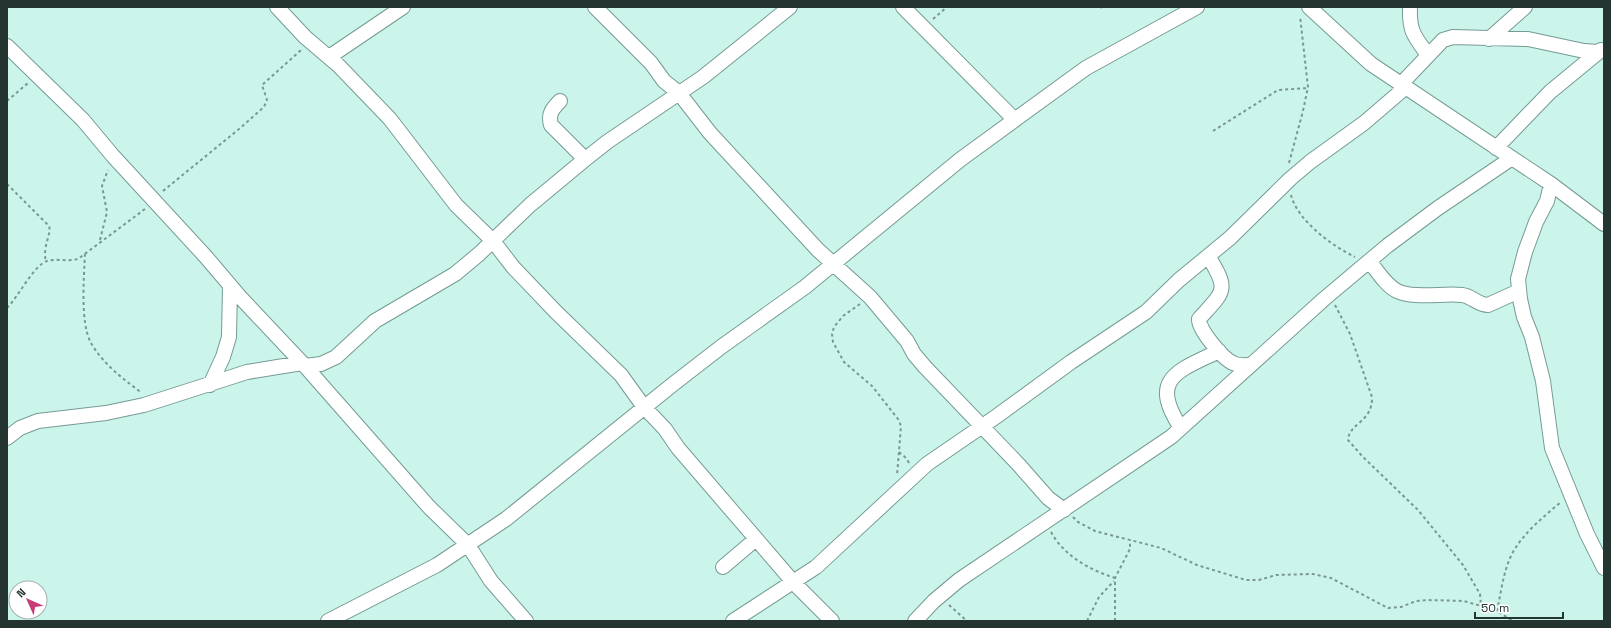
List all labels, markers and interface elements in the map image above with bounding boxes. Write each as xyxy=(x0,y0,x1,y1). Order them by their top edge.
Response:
north arrow xyxy=(8,580,48,620)
text: N xyxy=(13,585,28,600)
scale bar xyxy=(1475,594,1563,620)
text: 50 m xyxy=(1481,600,1509,616)

